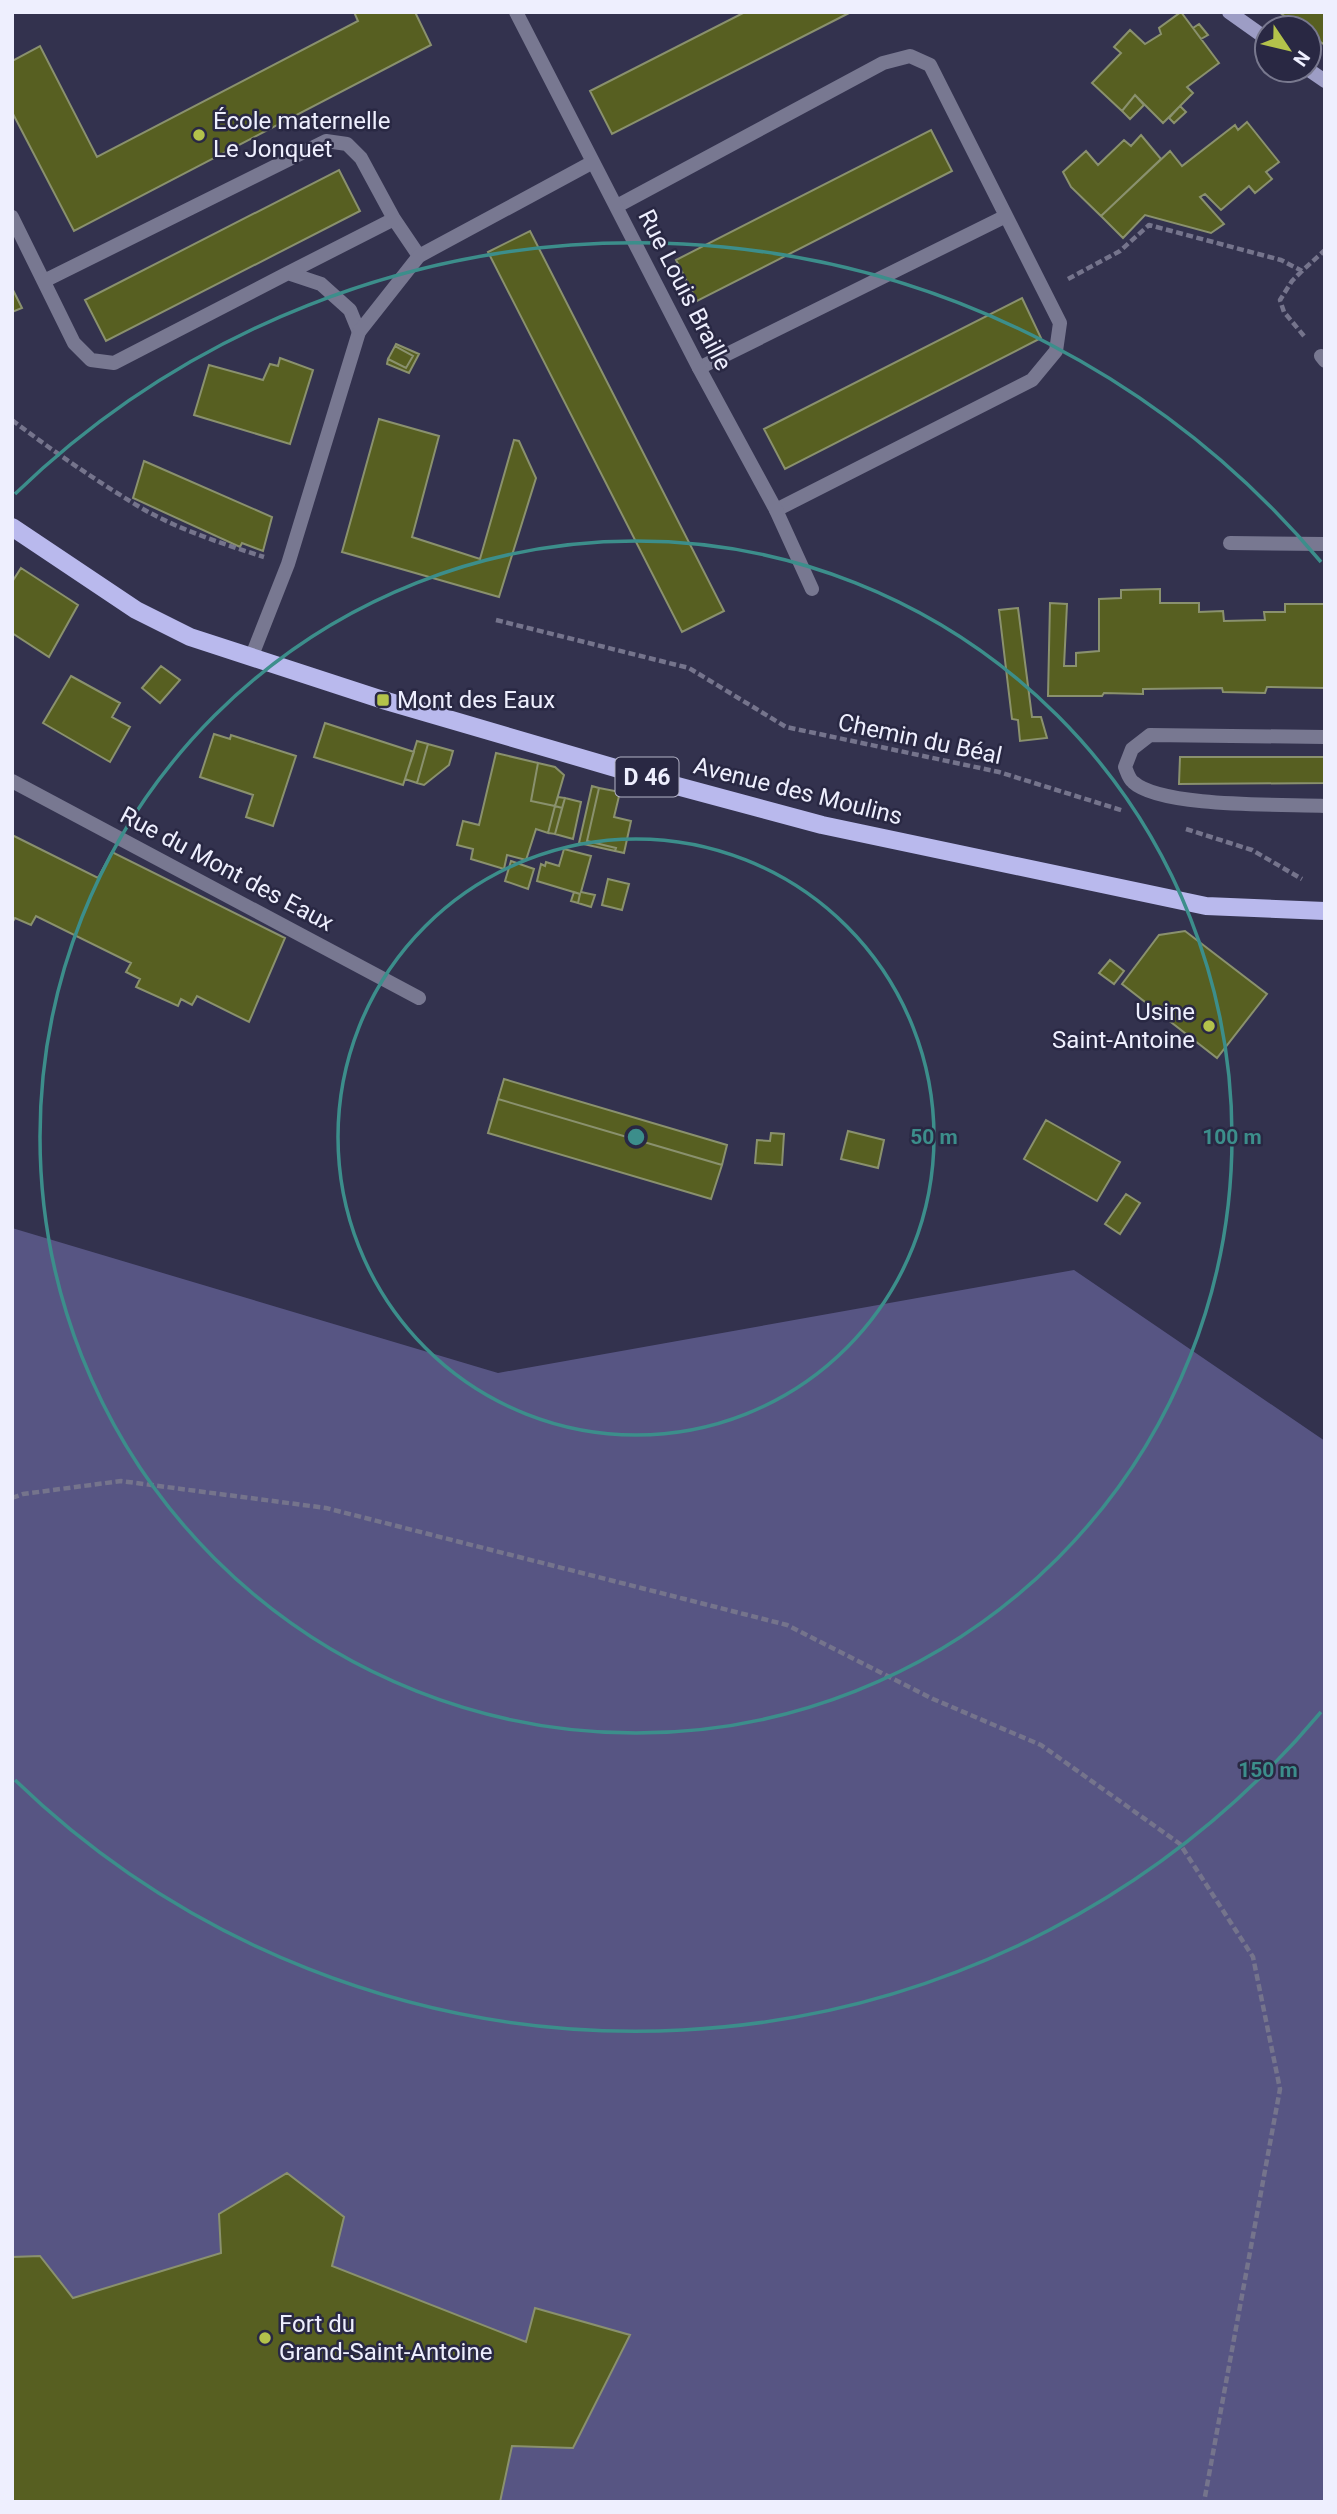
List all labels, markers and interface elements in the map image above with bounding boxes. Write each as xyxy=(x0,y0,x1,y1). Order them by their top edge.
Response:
north arrow xyxy=(1253,14,1323,84)
text: N xyxy=(1288,46,1315,71)
place label: École maternelle Le Jonquet xyxy=(213,107,390,163)
marker: École maternelle Le Jonquet xyxy=(191,127,207,143)
street label: Rue Louis Braille xyxy=(632,205,738,375)
place label: Mont des Eaux xyxy=(397,686,555,714)
marker: Mont des Eaux xyxy=(375,692,391,708)
street label: Chemin du Béal xyxy=(835,708,1005,770)
street label: Avenue des Moulins xyxy=(691,752,905,830)
road number: D 46 xyxy=(616,758,678,796)
street label: Rue du Mont des Eaux xyxy=(116,801,339,937)
place label: Usine Saint-Antoine xyxy=(1052,998,1195,1054)
marker: Usine Saint-Antoine xyxy=(1201,1018,1217,1034)
centre of rings xyxy=(624,1125,648,1149)
text: 50 m xyxy=(910,1125,958,1149)
text: 100 m xyxy=(1202,1125,1262,1149)
text: 150 m xyxy=(1238,1758,1298,1782)
place label: Fort du Grand-Saint-Antoine xyxy=(279,2310,492,2366)
marker: Fort du Grand-Saint-Antoine xyxy=(257,2330,273,2346)

